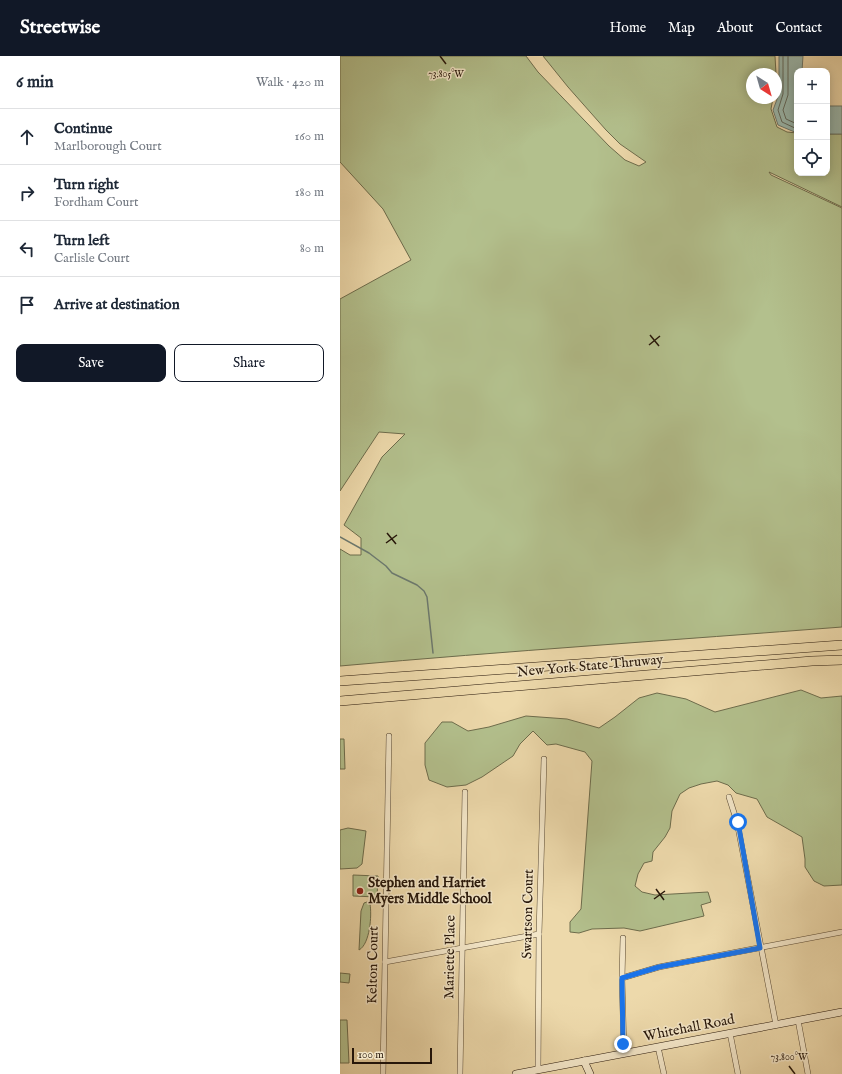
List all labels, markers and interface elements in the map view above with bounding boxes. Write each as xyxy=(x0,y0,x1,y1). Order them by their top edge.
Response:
text: Streetwise xyxy=(20,16,100,40)
text: Home xyxy=(610,19,646,37)
text: Map xyxy=(668,19,695,37)
text: About xyxy=(717,19,753,37)
text: Contact xyxy=(775,19,822,37)
text: 73.805°W xyxy=(428,68,464,81)
north arrow xyxy=(746,68,782,104)
map controls xyxy=(794,68,830,176)
button: + xyxy=(794,68,830,104)
text: 6 min xyxy=(16,72,54,93)
text: Walk · 420 m xyxy=(256,74,324,91)
button: − xyxy=(794,104,830,140)
text: Continue xyxy=(54,119,112,138)
icon: ahead xyxy=(16,126,38,148)
text: 160 m xyxy=(294,128,324,145)
text: Marlborough Court xyxy=(54,138,162,155)
button: locate xyxy=(794,140,830,176)
text: Turn right xyxy=(54,175,119,194)
icon: right xyxy=(16,182,38,204)
text: 180 m xyxy=(295,184,324,201)
text: Fordham Court xyxy=(54,194,138,211)
text: Turn left xyxy=(54,231,110,250)
icon: left xyxy=(16,238,38,260)
text: 80 m xyxy=(300,240,324,257)
text: Carlisle Court xyxy=(54,250,130,267)
icon: arrive xyxy=(16,294,38,316)
text: Arrive at destination xyxy=(54,295,180,314)
button: Save xyxy=(16,344,166,382)
button: Share xyxy=(174,344,324,382)
street label: New York State Thruway xyxy=(516,651,664,681)
route start xyxy=(729,813,747,831)
street label: Swartson Court xyxy=(518,869,538,959)
place label: Stephen and Harriet Myers Middle School xyxy=(368,874,493,908)
marker: Stephen and Harriet Myers Middle School xyxy=(355,886,365,896)
street label: Mariette Place xyxy=(440,914,460,999)
street label: Kelton Court xyxy=(363,926,383,1004)
street label: Whitehall Road xyxy=(642,1010,737,1046)
route end xyxy=(614,1035,632,1053)
scale bar xyxy=(352,1046,432,1065)
text: 100 m xyxy=(358,1048,384,1062)
text: 73.800°W xyxy=(770,1051,808,1064)

